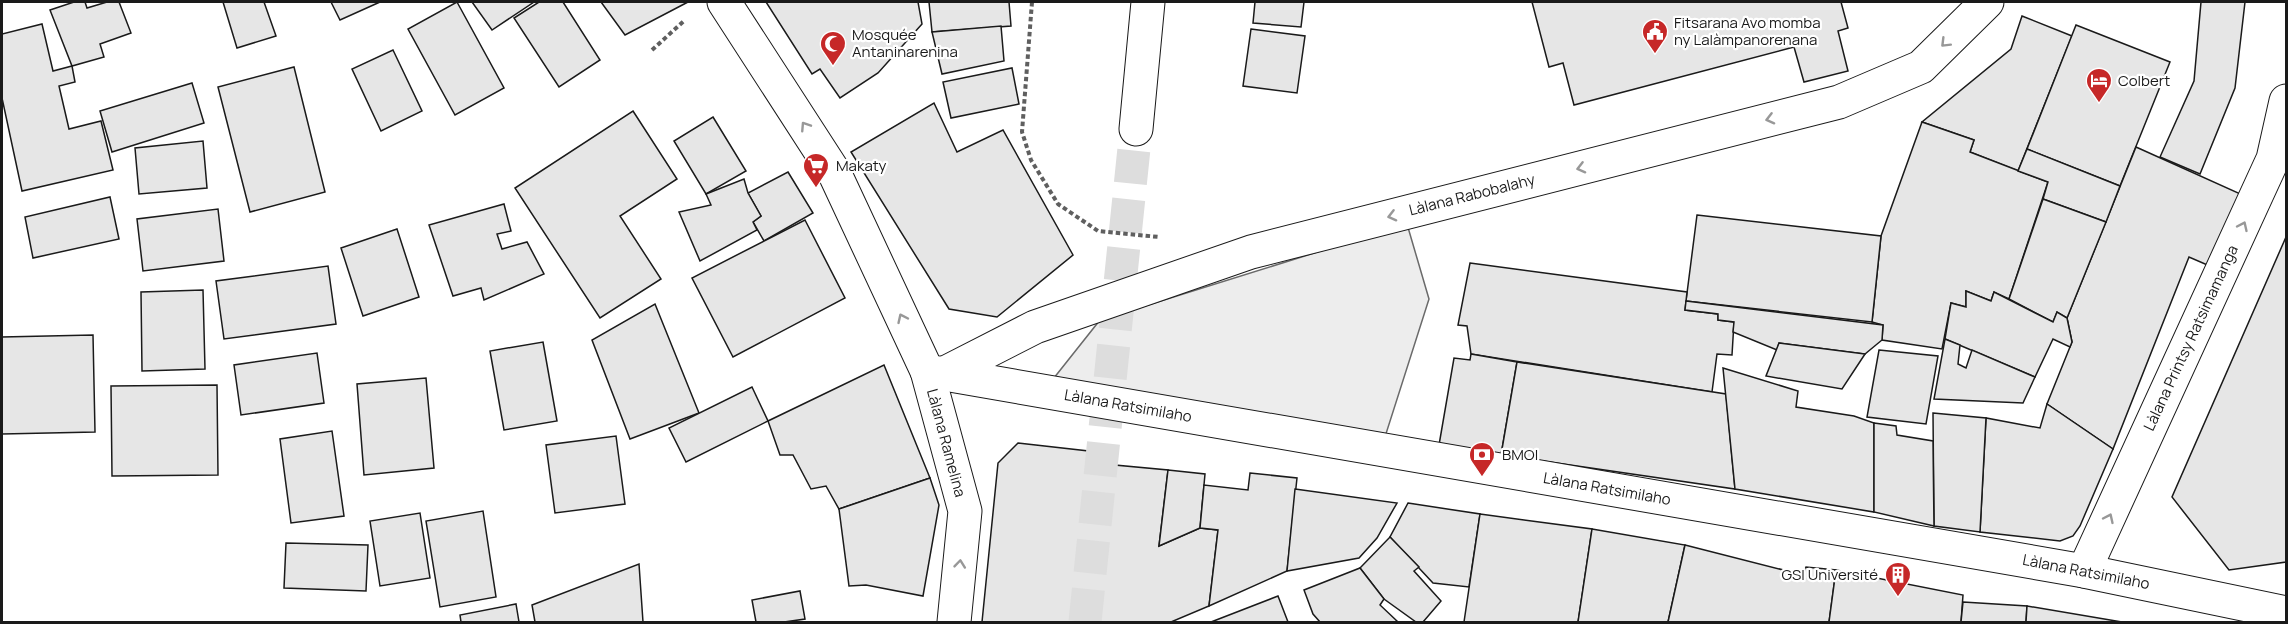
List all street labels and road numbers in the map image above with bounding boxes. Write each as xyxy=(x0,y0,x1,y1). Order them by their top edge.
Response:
street label: Làlana Rabobalahy xyxy=(1407,169,1537,220)
street label: Làlana Printsy Ratsimamanga xyxy=(2138,241,2243,434)
street label: Làlana Ratsimilaho xyxy=(1063,384,1194,427)
street label: Làlana Ramelina xyxy=(922,386,971,499)
street label: Làlana Ratsimilaho xyxy=(1542,467,1673,510)
street label: Làlana Ratsimilaho xyxy=(2021,549,2152,594)

